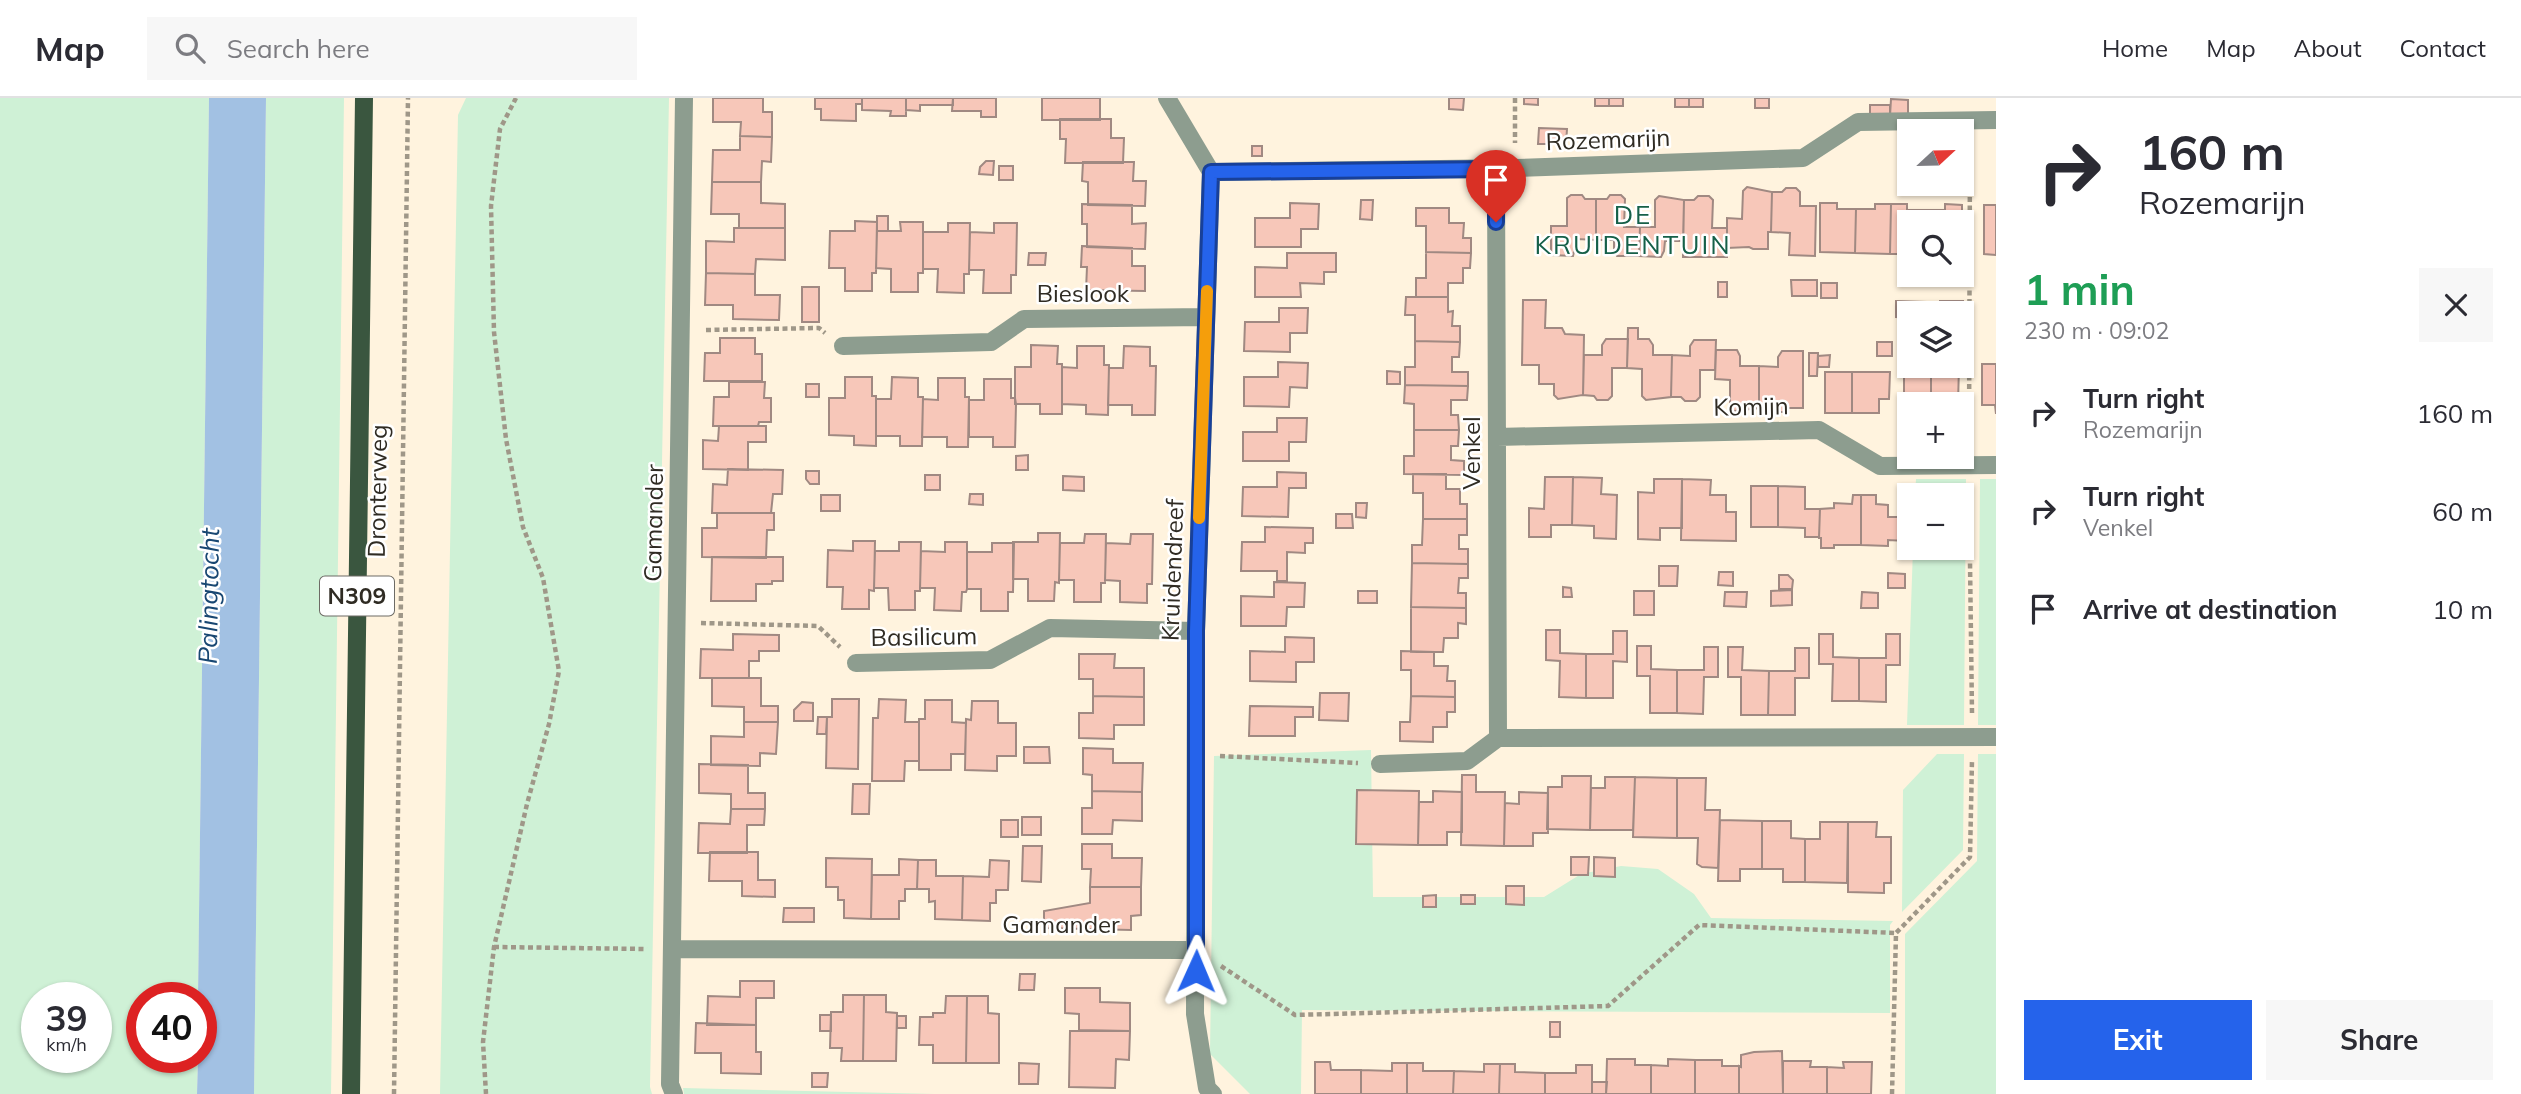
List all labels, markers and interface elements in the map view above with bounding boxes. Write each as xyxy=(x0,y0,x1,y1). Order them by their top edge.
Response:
search box xyxy=(147,17,637,80)
text: Map xyxy=(35,28,105,69)
icon: search xyxy=(171,29,209,67)
text: Search here xyxy=(227,32,370,65)
text: Home xyxy=(2102,33,2168,63)
text: Map xyxy=(2206,33,2256,63)
text: About xyxy=(2294,33,2362,63)
text: Contact xyxy=(2400,33,2486,63)
north arrow xyxy=(1897,119,1974,196)
map controls xyxy=(1897,119,1974,560)
text: 160 m xyxy=(2139,121,2285,182)
street label: Rozemarijn xyxy=(1545,122,1671,156)
icon: right xyxy=(2024,126,2115,217)
pin xyxy=(1466,150,1526,222)
icon: arrive xyxy=(1477,161,1515,199)
text: Rozemarijn xyxy=(2139,182,2305,222)
district label: DE KRUIDENTUIN xyxy=(1534,198,1732,261)
button: search xyxy=(1897,210,1974,287)
text: 1 min xyxy=(2024,263,2135,316)
button: close xyxy=(2419,268,2493,342)
street label: Bieslook xyxy=(1037,278,1130,308)
button: layers xyxy=(1897,301,1974,378)
text: 230 m · 09:02 xyxy=(2024,316,2169,345)
text: Turn right xyxy=(2083,382,2204,415)
street label: Komijn xyxy=(1713,390,1789,422)
button: + xyxy=(1897,392,1974,469)
icon: right xyxy=(2024,394,2062,432)
text: 160 m xyxy=(2417,397,2493,430)
text: Rozemarijn xyxy=(2083,415,2203,444)
street label: Venkel xyxy=(1456,416,1486,490)
street label: Dronterweg xyxy=(361,424,393,558)
street label: Gamander xyxy=(637,464,669,582)
text: Turn right xyxy=(2083,480,2204,513)
button: − xyxy=(1897,483,1974,560)
icon: right xyxy=(2024,492,2062,530)
text: 60 m xyxy=(2432,495,2493,528)
street label: Kruidendreef xyxy=(1155,498,1190,642)
text: Venkel xyxy=(2083,513,2153,542)
water label: Palingtocht xyxy=(191,527,226,664)
road number: N309 xyxy=(320,576,394,616)
icon: arrive xyxy=(2024,590,2062,628)
text: Arrive at destination xyxy=(2083,593,2338,626)
text: 10 m xyxy=(2432,593,2493,626)
street label: Basilicum xyxy=(870,620,978,652)
street label: Gamander xyxy=(1002,909,1120,939)
position arrow xyxy=(1159,934,1233,1008)
speed limit sign: 40 xyxy=(126,982,217,1073)
text: 39 xyxy=(45,996,88,1040)
button: Exit xyxy=(2024,1000,2252,1080)
button: Share xyxy=(2266,1000,2493,1080)
text: km/h xyxy=(46,1033,87,1056)

